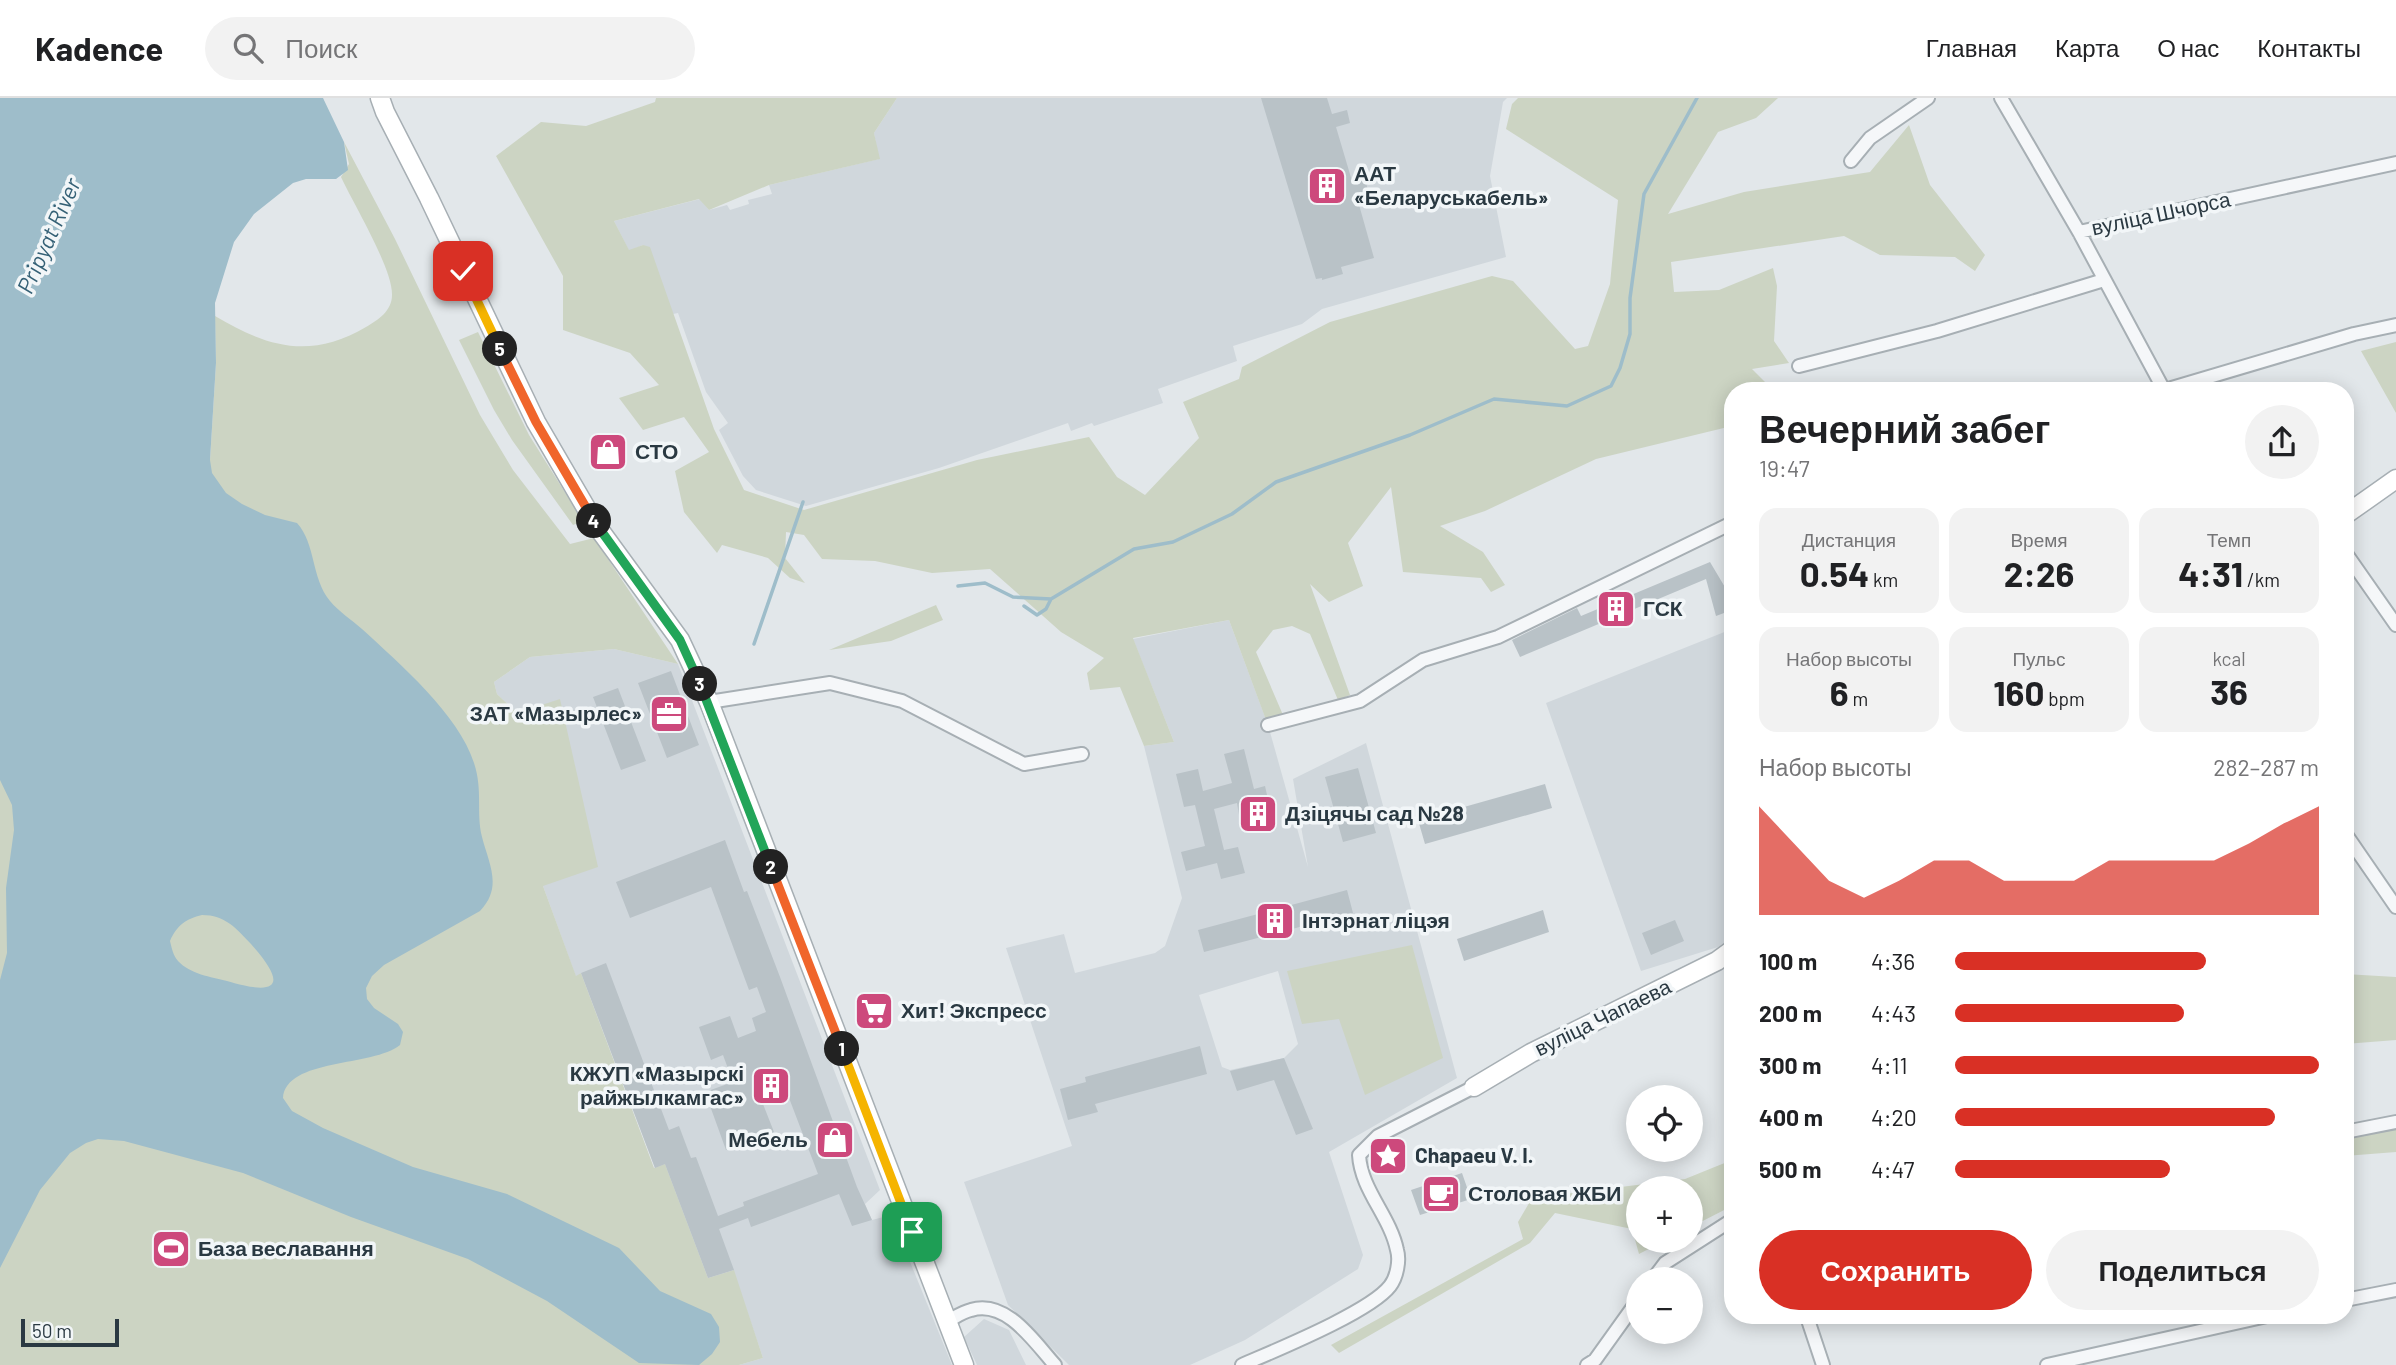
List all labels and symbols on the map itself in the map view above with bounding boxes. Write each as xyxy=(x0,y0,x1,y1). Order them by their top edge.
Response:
place label: ААТ «Беларуськабель» xyxy=(1354,160,1549,209)
building icon: ААТ «Беларуськабель» xyxy=(1306,165,1348,207)
water label: Pripyat River xyxy=(10,173,86,298)
street label: вуліца Шчорса xyxy=(2089,186,2233,239)
pin xyxy=(433,241,493,301)
pin: 5 xyxy=(482,331,518,366)
shop icon: СТО xyxy=(587,431,629,473)
place label: СТО xyxy=(635,438,678,463)
pin: 4 xyxy=(576,504,612,538)
building icon: ГСК xyxy=(1595,588,1637,630)
place label: ГСК xyxy=(1643,595,1683,620)
pin: 3 xyxy=(682,666,718,702)
office icon: ЗАТ «Мазырлес» xyxy=(648,693,690,735)
place label: ЗАТ «Мазырлес» xyxy=(470,700,642,725)
building icon: Дзіцячы сад №28 xyxy=(1237,793,1279,835)
place label: Дзіцячы сад №28 xyxy=(1285,800,1464,825)
pin: 2 xyxy=(754,850,788,884)
building icon: Інтэрнат ліцэя xyxy=(1254,900,1296,942)
place label: Інтэрнат ліцэя xyxy=(1302,907,1450,932)
street label: вуліца Чапаева xyxy=(1530,973,1675,1060)
supermarket icon: Хит! Экспресс xyxy=(853,990,895,1032)
place label: Хит! Экспресс xyxy=(901,997,1047,1022)
pin: 1 xyxy=(824,1032,860,1066)
place label: КЖУП «Мазырскі райжылкамгас» xyxy=(570,1060,744,1109)
building icon: КЖУП «Мазырскі райжылкамгас» xyxy=(750,1065,792,1107)
shop icon: Мебель xyxy=(814,1119,856,1161)
place label: Мебель xyxy=(728,1126,808,1151)
place icon: Chapaeu V. I. xyxy=(1367,1135,1409,1177)
place label: Chapaeu V. I. xyxy=(1415,1142,1533,1167)
cafe icon: Столовая ЖБИ xyxy=(1420,1173,1462,1215)
place label: Столовая ЖБИ xyxy=(1468,1180,1621,1205)
pin xyxy=(882,1202,942,1262)
sports icon: База веславання xyxy=(150,1228,192,1270)
place label: База веславання xyxy=(198,1235,374,1260)
scale bar xyxy=(21,1316,119,1348)

